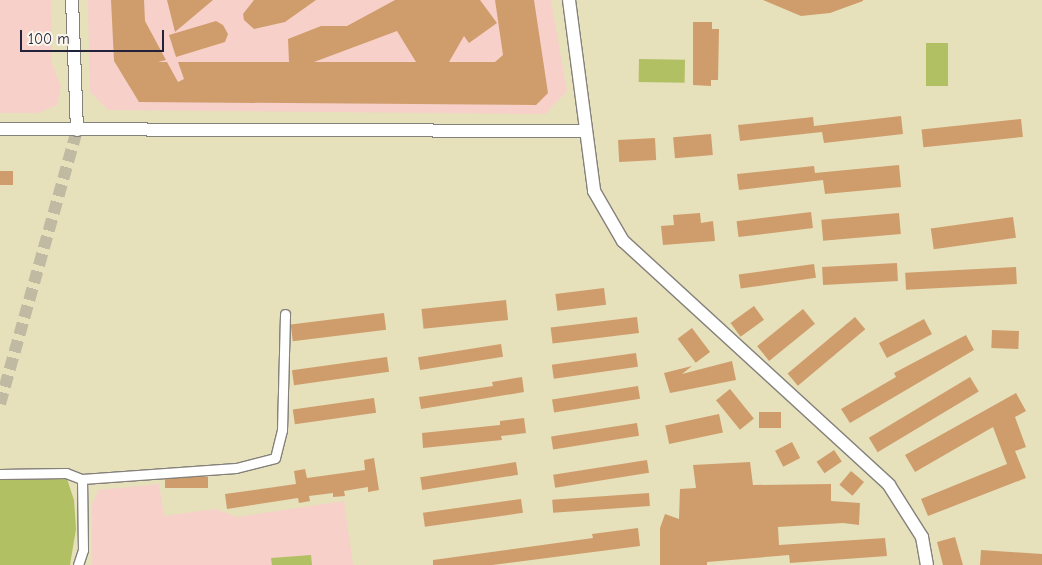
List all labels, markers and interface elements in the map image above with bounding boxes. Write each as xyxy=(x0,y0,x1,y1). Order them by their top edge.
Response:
scale bar xyxy=(22,20,166,52)
text: 100 m xyxy=(28,30,70,48)

